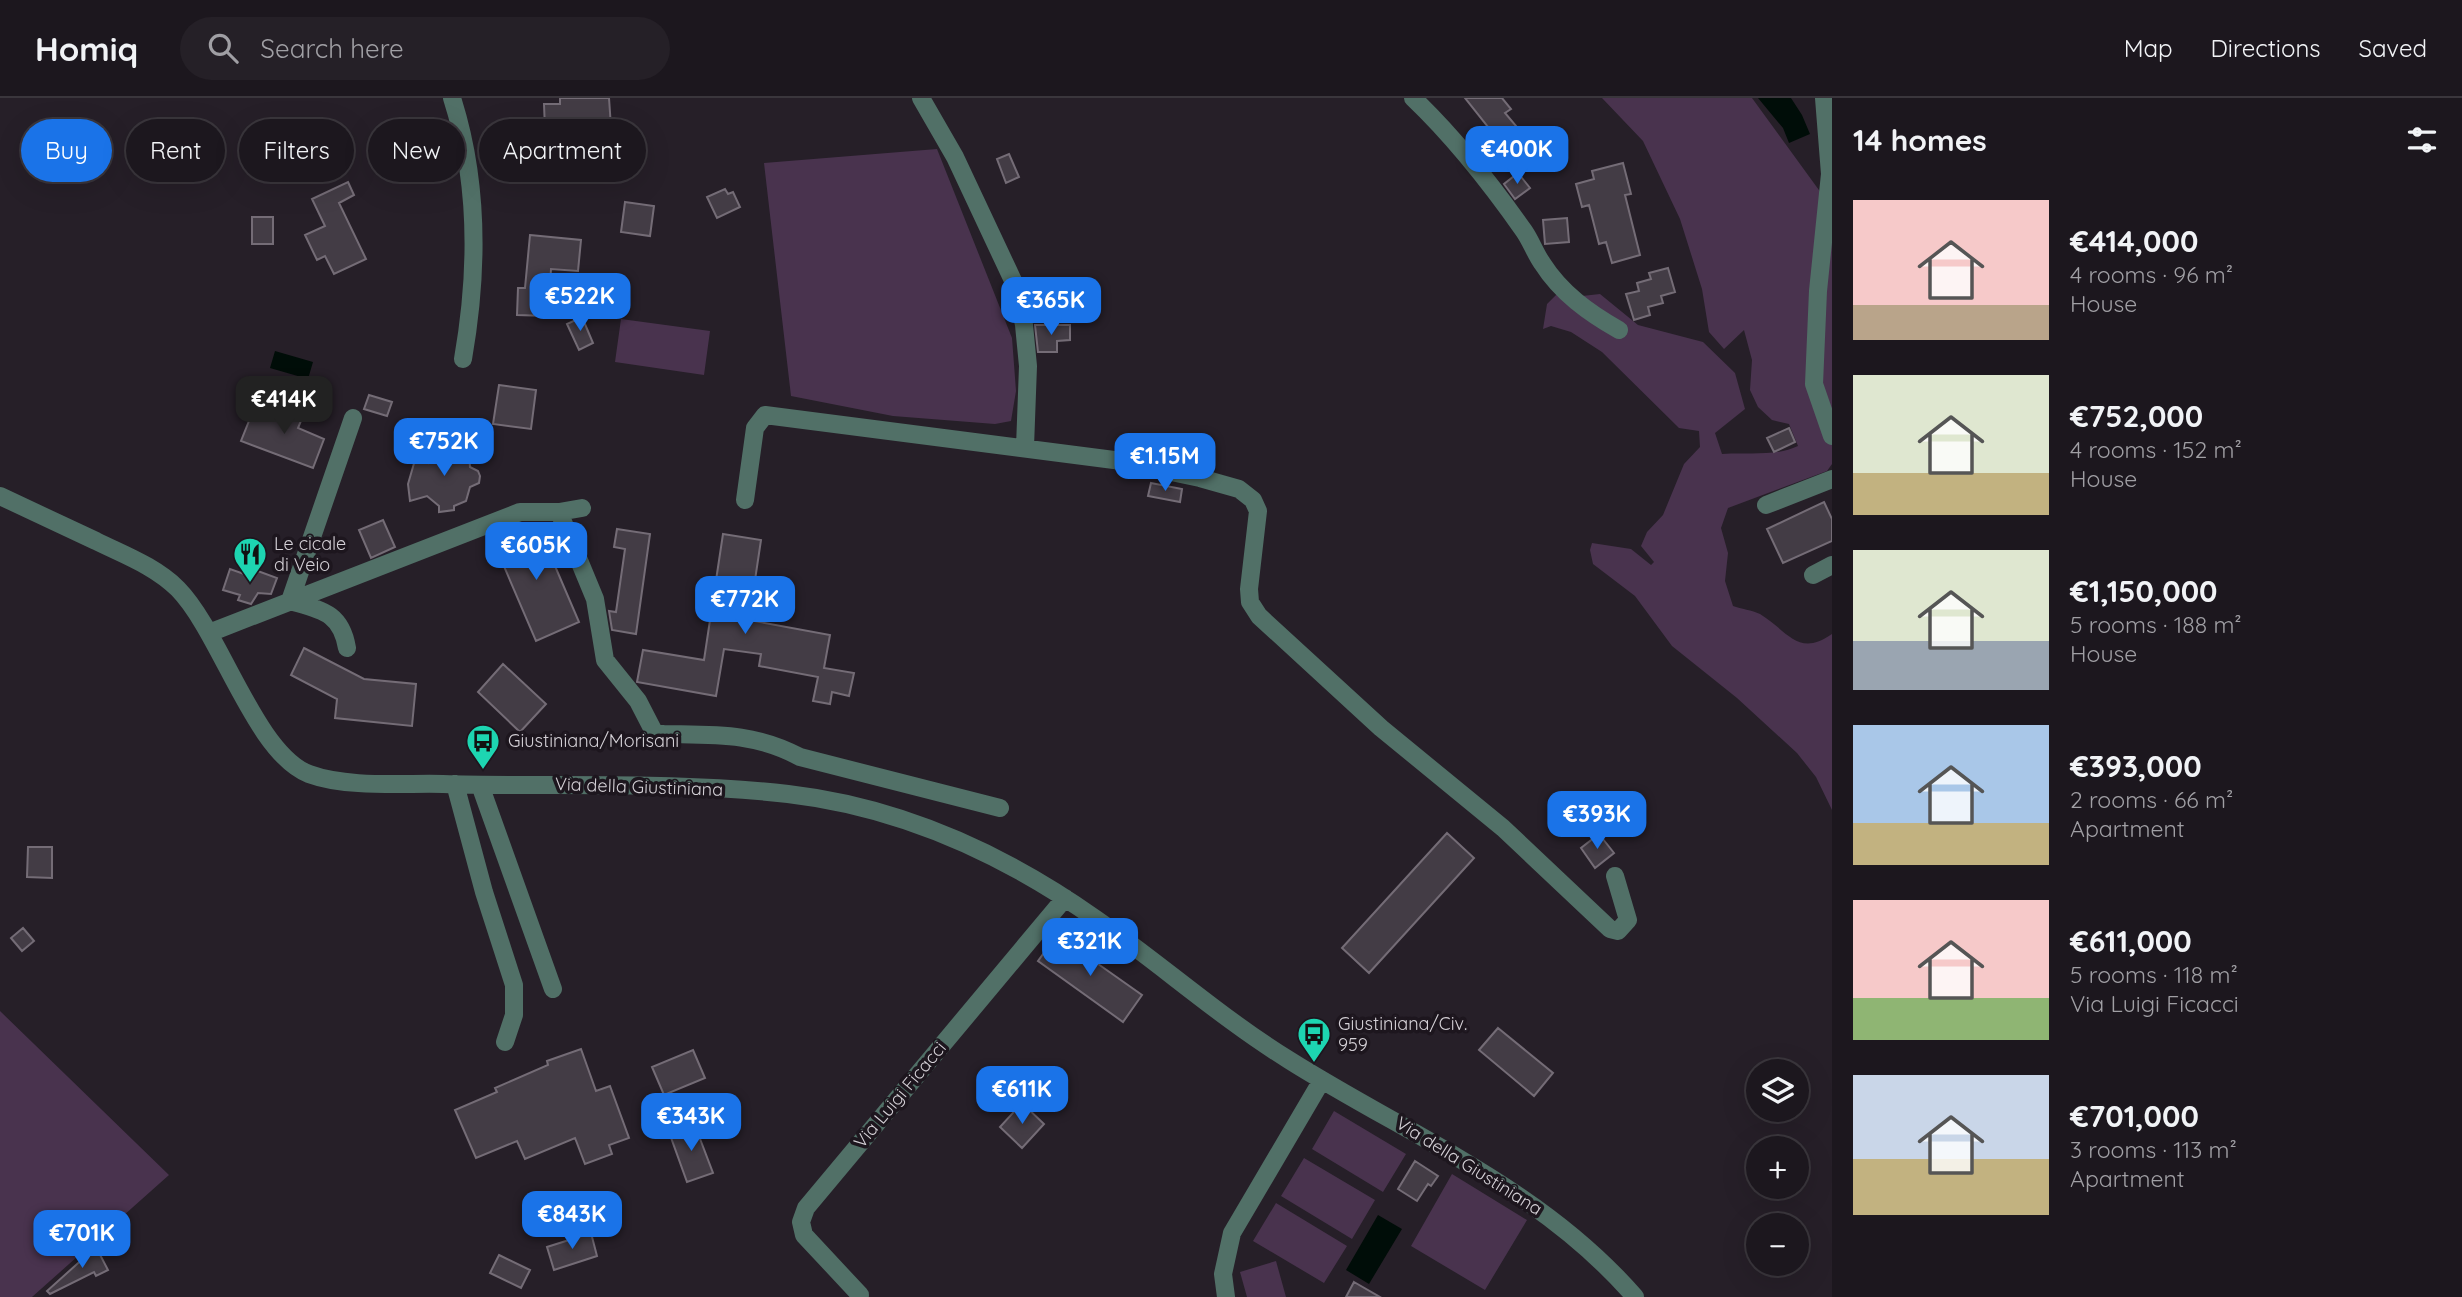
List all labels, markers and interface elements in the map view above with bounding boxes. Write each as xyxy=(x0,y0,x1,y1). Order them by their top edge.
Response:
search box xyxy=(180,17,670,80)
text: Homiq xyxy=(35,28,138,69)
icon: search xyxy=(204,29,242,67)
text: Search here xyxy=(260,32,404,65)
text: Map xyxy=(2124,33,2173,63)
text: Directions xyxy=(2211,33,2321,63)
text: Saved xyxy=(2359,33,2427,63)
chip: Buy xyxy=(21,119,112,182)
chip: Rent xyxy=(126,119,225,182)
chip: Filters xyxy=(239,119,354,182)
chip: New xyxy=(368,119,465,182)
chip: Apartment xyxy=(479,119,646,182)
text: 14 homes xyxy=(1853,121,1987,159)
icon: filters xyxy=(2403,121,2441,159)
pin: €400K xyxy=(1468,126,1566,186)
text: €400K xyxy=(1481,134,1553,163)
text: €414,000 xyxy=(2070,222,2198,260)
icon: home xyxy=(1909,228,1993,312)
text: 4 rooms · 96 m² xyxy=(2070,260,2233,289)
pin: €522K xyxy=(531,274,629,333)
pin: €365K xyxy=(1002,278,1100,337)
text: €522K xyxy=(546,281,614,310)
text: €365K xyxy=(1017,285,1085,314)
text: House xyxy=(2070,289,2137,318)
pin: €414K xyxy=(235,376,333,436)
text: €414K xyxy=(252,384,316,413)
text: €752,000 xyxy=(2070,397,2203,435)
icon: home xyxy=(1909,403,1993,487)
pin: €752K xyxy=(395,418,493,478)
text: €752K xyxy=(410,426,478,455)
pin: €1.15M xyxy=(1108,434,1222,493)
text: 4 rooms · 152 m² xyxy=(2070,435,2242,464)
text: €1.15M xyxy=(1131,441,1199,470)
text: House xyxy=(2070,464,2137,493)
pin: €605K xyxy=(487,522,585,582)
text: €605K xyxy=(501,530,571,559)
place label: Le cicale di Veio xyxy=(274,532,346,576)
restaurant icon: Le cicale di Veio xyxy=(231,535,269,584)
text: €1,150,000 xyxy=(2070,572,2218,610)
pin: €772K xyxy=(696,576,794,636)
icon: home xyxy=(1909,578,1993,662)
text: €772K xyxy=(711,584,779,613)
text: 5 rooms · 188 m² xyxy=(2070,610,2242,639)
text: House xyxy=(2070,639,2137,668)
bus stop icon: Giustiniana/Morisani xyxy=(464,722,502,771)
place label: Giustiniana/Morisani xyxy=(508,729,679,752)
text: €393,000 xyxy=(2070,747,2202,785)
icon: home xyxy=(1909,753,1993,837)
street label: Via della Giustiniana xyxy=(555,772,724,801)
text: 2 rooms · 66 m² xyxy=(2070,785,2233,814)
pin: €393K xyxy=(1548,792,1646,851)
text: €393K xyxy=(1563,799,1631,828)
text: Apartment xyxy=(2070,814,2184,843)
pin: €321K xyxy=(1041,918,1139,978)
text: €611,000 xyxy=(2070,922,2192,960)
text: €321K xyxy=(1058,926,1122,955)
icon: home xyxy=(1909,928,1993,1012)
text: 5 rooms · 118 m² xyxy=(2070,960,2238,989)
text: Via Luigi Ficacci xyxy=(2070,989,2239,1018)
place label: Giustiniana/Civ. 959 xyxy=(1338,1012,1467,1056)
bus stop icon: Giustiniana/Civ. 959 xyxy=(1295,1015,1333,1064)
street label: Via Luigi Ficacci xyxy=(848,1037,951,1153)
map controls xyxy=(1746,1059,1809,1276)
button: layers xyxy=(1746,1059,1809,1122)
pin: €611K xyxy=(973,1066,1071,1126)
text: €611K xyxy=(992,1074,1052,1103)
pin: €343K xyxy=(642,1094,740,1153)
text: €701,000 xyxy=(2070,1097,2199,1135)
text: €343K xyxy=(657,1101,725,1130)
icon: home xyxy=(1909,1103,1993,1187)
street label: Via della Giustiniana xyxy=(1392,1111,1547,1220)
text: 3 rooms · 113 m² xyxy=(2070,1135,2237,1164)
button: + xyxy=(1746,1136,1809,1199)
text: Apartment xyxy=(2070,1164,2184,1193)
pin: €843K xyxy=(523,1192,621,1251)
text: €843K xyxy=(538,1199,606,1228)
pin: €701K xyxy=(33,1210,131,1270)
button: − xyxy=(1746,1213,1809,1276)
text: €701K xyxy=(49,1218,115,1247)

